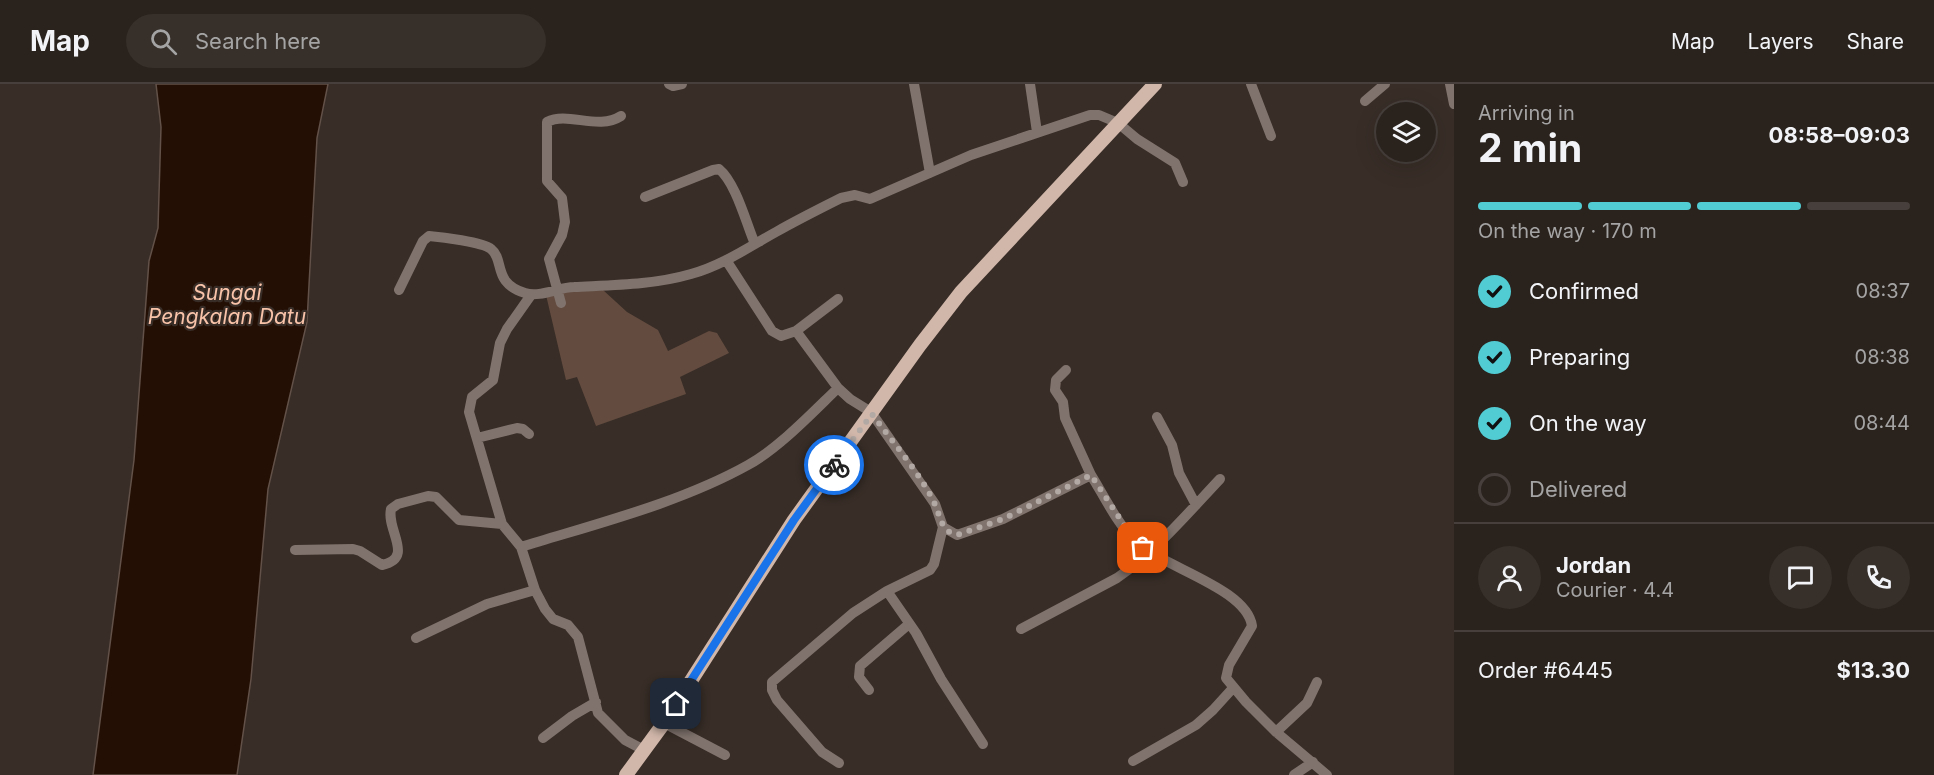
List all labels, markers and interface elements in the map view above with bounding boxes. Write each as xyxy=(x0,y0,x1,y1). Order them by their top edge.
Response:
search box xyxy=(126,14,546,68)
text: Map xyxy=(30,24,90,58)
icon: search xyxy=(147,25,180,58)
text: Search here xyxy=(195,28,321,54)
text: Map xyxy=(1671,29,1715,54)
text: Layers xyxy=(1748,29,1814,54)
text: Share xyxy=(1847,29,1904,54)
text: Arriving in xyxy=(1478,101,1575,125)
map controls xyxy=(1376,102,1436,162)
button: layers xyxy=(1376,102,1436,162)
text: 08:58–09:03 xyxy=(1769,122,1910,148)
text: 2 min xyxy=(1478,124,1582,171)
text: On the way · 170 m xyxy=(1478,219,1657,243)
icon: check xyxy=(1478,275,1511,308)
text: Confirmed xyxy=(1529,278,1639,304)
text: 08:37 xyxy=(1856,279,1910,303)
water label: Sungai Pengkalan Datu xyxy=(148,280,306,329)
icon: check xyxy=(1478,341,1511,374)
text: Preparing xyxy=(1529,344,1630,370)
text: 08:38 xyxy=(1855,345,1910,369)
icon: check xyxy=(1478,407,1511,440)
text: On the way xyxy=(1529,410,1647,436)
text: 08:44 xyxy=(1853,411,1910,435)
courier xyxy=(804,435,864,495)
icon: bike xyxy=(818,449,851,482)
text: Delivered xyxy=(1529,476,1627,502)
pin xyxy=(1117,522,1168,573)
icon: bag xyxy=(1126,531,1159,564)
button: person xyxy=(1478,546,1541,609)
button: chat xyxy=(1769,546,1832,609)
button: phone xyxy=(1847,546,1910,609)
text: Jordan xyxy=(1556,552,1631,578)
text: Courier · 4.4 xyxy=(1556,578,1674,602)
text: Order #6445 xyxy=(1478,657,1613,683)
text: $13.30 xyxy=(1836,657,1910,683)
pin xyxy=(650,678,701,729)
icon: home xyxy=(659,687,692,720)

